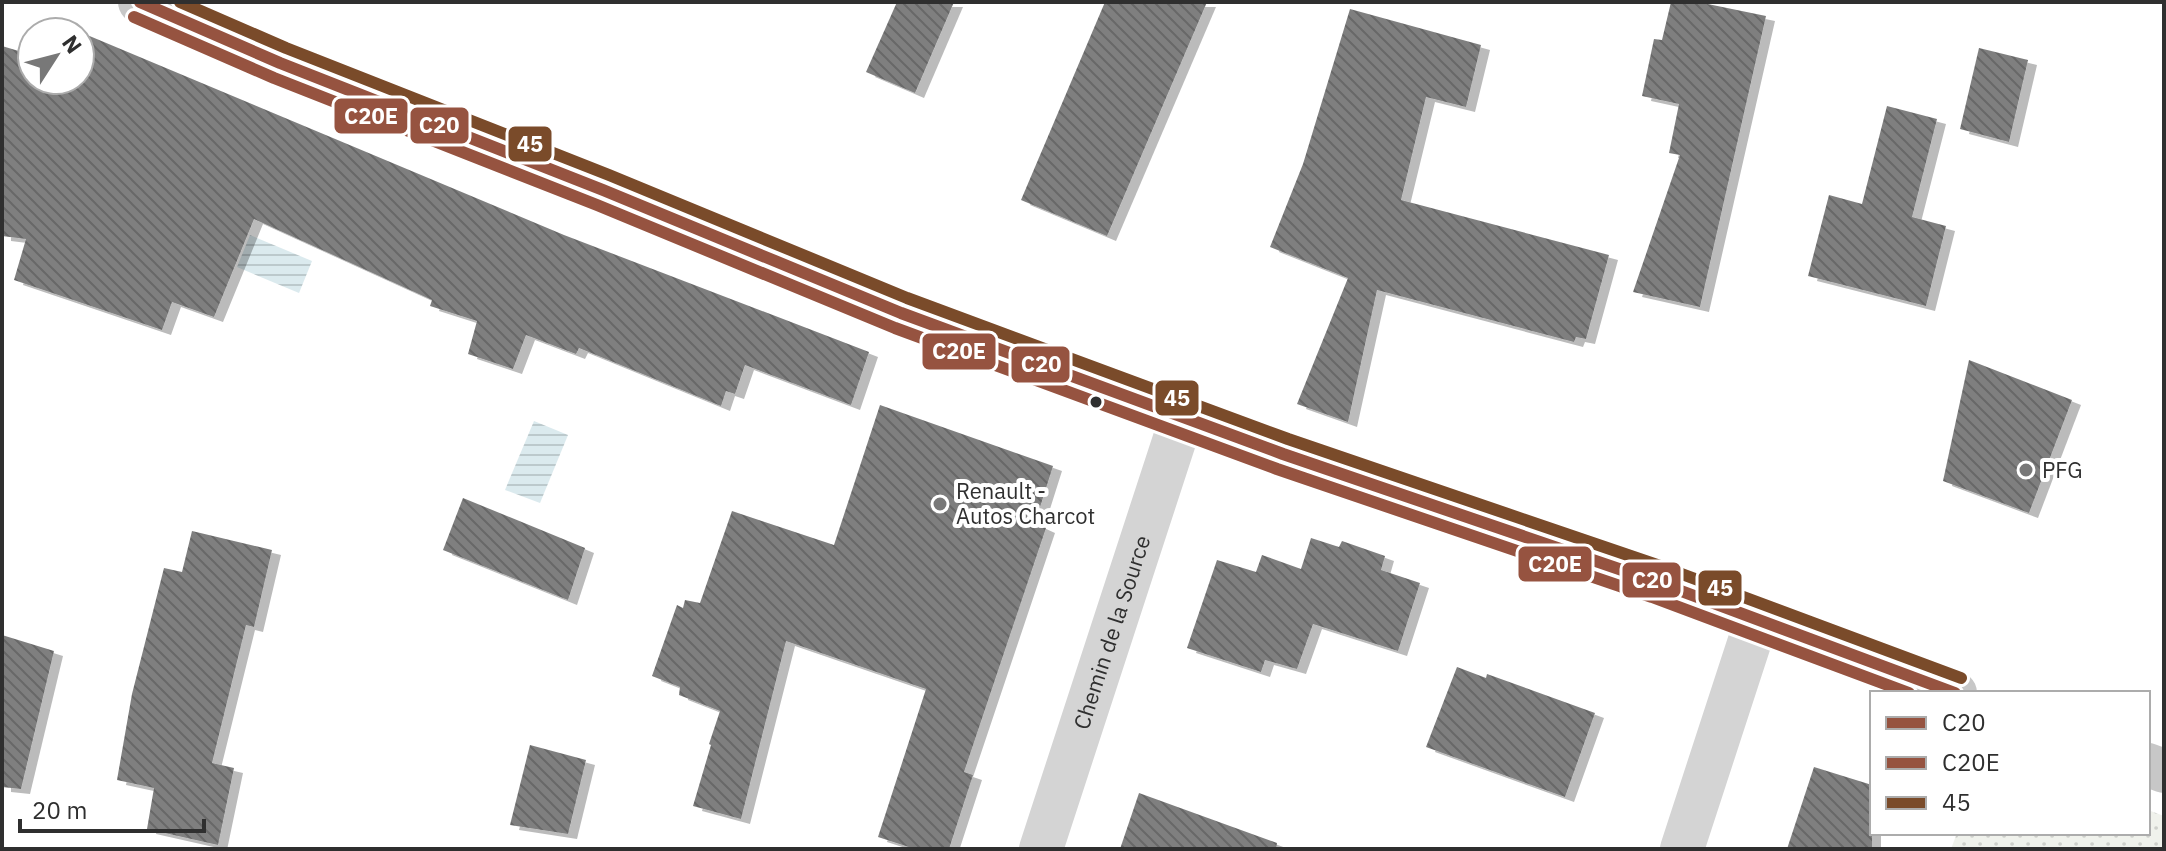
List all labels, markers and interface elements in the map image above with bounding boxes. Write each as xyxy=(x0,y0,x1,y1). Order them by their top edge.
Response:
north arrow xyxy=(16,16,96,96)
text: N xyxy=(56,29,89,59)
line badge: C20E xyxy=(333,97,409,135)
text: C20E xyxy=(344,101,398,130)
line badge: C20 xyxy=(409,106,470,145)
text: C20 xyxy=(419,110,459,139)
line badge: 45 xyxy=(507,125,553,163)
text: 45 xyxy=(517,129,543,158)
line badge: C20E xyxy=(921,332,997,371)
text: C20E xyxy=(932,336,986,365)
line badge: C20 xyxy=(1010,345,1071,384)
text: C20 xyxy=(1021,349,1061,378)
line badge: 45 xyxy=(1154,379,1200,417)
text: 45 xyxy=(1164,383,1190,412)
unlabelled marker xyxy=(1088,394,1104,410)
place label: PFG xyxy=(2042,455,2083,484)
marker: PFG xyxy=(2017,461,2035,479)
place label: Renault - Autos Charcot xyxy=(956,476,1095,530)
marker: Renault - Autos Charcot xyxy=(931,495,949,513)
street label: Chemin de la Source xyxy=(1066,531,1156,733)
line badge: C20E xyxy=(1517,545,1593,583)
text: C20E xyxy=(1528,549,1582,578)
line badge: C20 xyxy=(1621,561,1682,599)
text: C20 xyxy=(1632,565,1672,594)
line badge: 45 xyxy=(1697,569,1743,607)
text: 45 xyxy=(1707,573,1733,602)
legend xyxy=(1870,691,2150,835)
text: C20 xyxy=(1942,706,1986,738)
text: C20E xyxy=(1942,746,2000,778)
scale bar xyxy=(20,783,204,833)
text: 45 xyxy=(1942,786,1971,818)
text: 20 m xyxy=(32,794,87,826)

